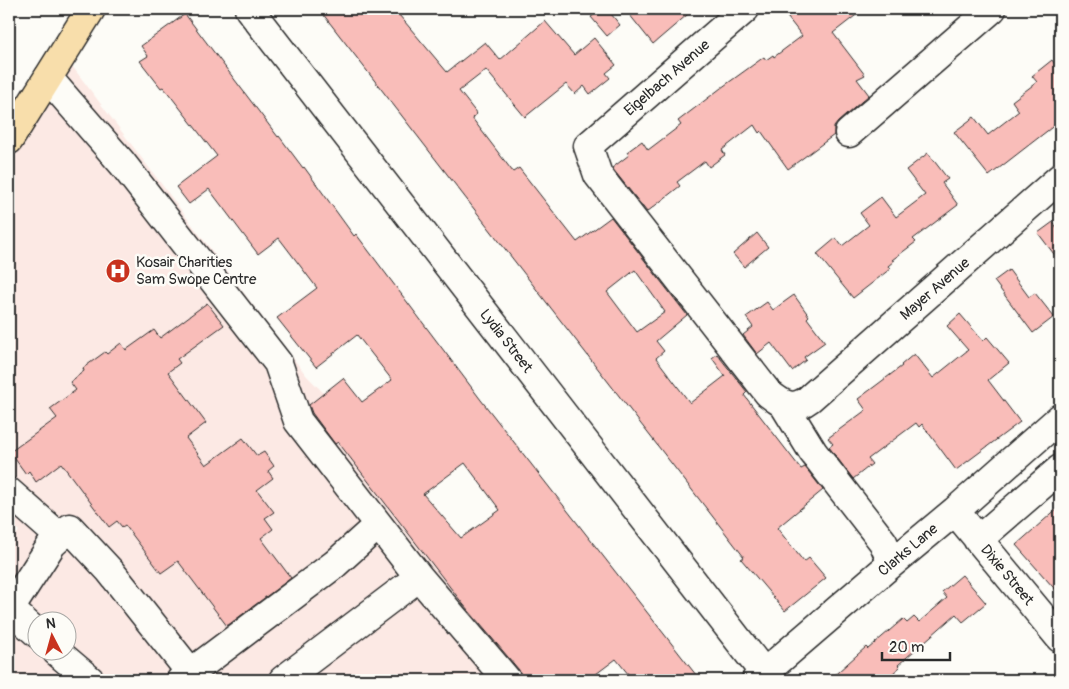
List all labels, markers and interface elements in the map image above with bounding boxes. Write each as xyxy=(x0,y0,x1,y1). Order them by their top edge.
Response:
street label: Eigelbach Avenue xyxy=(620,35,714,120)
place label: Kosair Charities Sam Swope Centre xyxy=(136,253,257,289)
street label: Mayer Avenue xyxy=(896,253,974,324)
hospital icon: Kosair Charities Sam Swope Centre xyxy=(105,258,131,284)
street label: Lydia Street xyxy=(475,305,537,377)
street label: Clarks Lane xyxy=(874,519,942,580)
street label: Dixie Street xyxy=(976,541,1039,610)
north arrow xyxy=(28,612,78,662)
text: N xyxy=(45,615,56,633)
scale bar xyxy=(882,629,949,661)
text: 20 m xyxy=(889,638,924,657)

